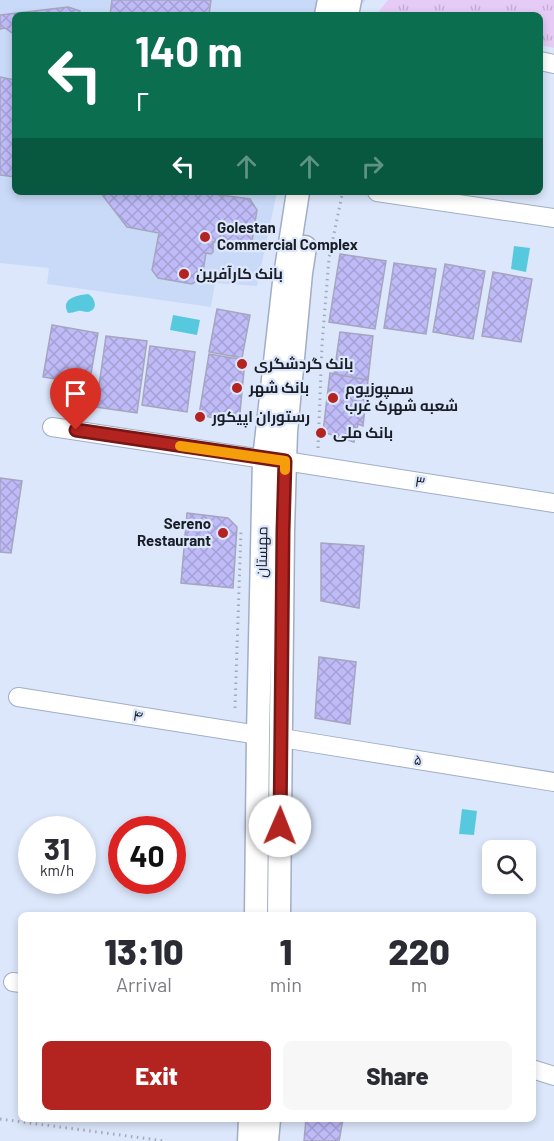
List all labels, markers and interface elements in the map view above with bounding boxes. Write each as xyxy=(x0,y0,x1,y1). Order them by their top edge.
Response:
text: 140 m xyxy=(135,25,243,75)
icon: left xyxy=(36,36,114,114)
text: ۲ xyxy=(135,84,149,116)
icon: left xyxy=(167,150,200,183)
icon: ahead xyxy=(230,150,263,183)
icon: ahead xyxy=(293,150,326,183)
icon: right xyxy=(356,150,389,183)
place label: Golestan Commercial Complex xyxy=(217,218,358,253)
marker: Golestan Commercial Complex xyxy=(198,230,212,244)
place label: بانک کارآفرین xyxy=(196,264,283,283)
marker: بانک کارآفرین xyxy=(177,267,191,281)
place label: بانک گردشگری xyxy=(254,354,353,373)
marker: بانک گردشگری xyxy=(235,357,249,371)
pin xyxy=(50,368,101,430)
icon: arrive xyxy=(59,377,92,410)
place label: بانک شهر xyxy=(248,378,309,397)
place label: سمپوزیوم شعبه شهرک غرب xyxy=(345,379,458,415)
marker: بانک شهر xyxy=(230,381,244,395)
marker: سمپوزیوم شعبه شهرک غرب xyxy=(326,391,340,405)
place label: رستوران اپیکور xyxy=(211,407,310,428)
marker: رستوران اپیکور xyxy=(193,410,207,424)
place label: بانک ملی xyxy=(333,423,393,442)
marker: بانک ملی xyxy=(314,426,328,440)
street label: ۳ xyxy=(414,471,427,491)
place label: Sereno Restaurant xyxy=(137,514,211,549)
marker: Sereno Restaurant xyxy=(216,526,230,540)
street label: مهستان xyxy=(252,526,272,578)
street label: ۴ xyxy=(132,705,145,725)
street label: ۵ xyxy=(413,749,424,769)
position arrow xyxy=(248,794,312,858)
speed limit sign: 40 xyxy=(108,816,186,894)
text: 31 xyxy=(44,830,70,866)
map controls xyxy=(482,840,536,894)
button: search xyxy=(482,840,536,894)
text: km/h xyxy=(40,861,74,879)
text: 13:10 xyxy=(104,929,183,972)
text: 1 xyxy=(280,929,292,972)
text: 220 xyxy=(388,929,450,972)
text: Arrival xyxy=(116,972,172,996)
text: min xyxy=(270,972,302,996)
text: m xyxy=(411,972,427,996)
button: Exit xyxy=(42,1041,271,1110)
button: Share xyxy=(283,1041,512,1110)

